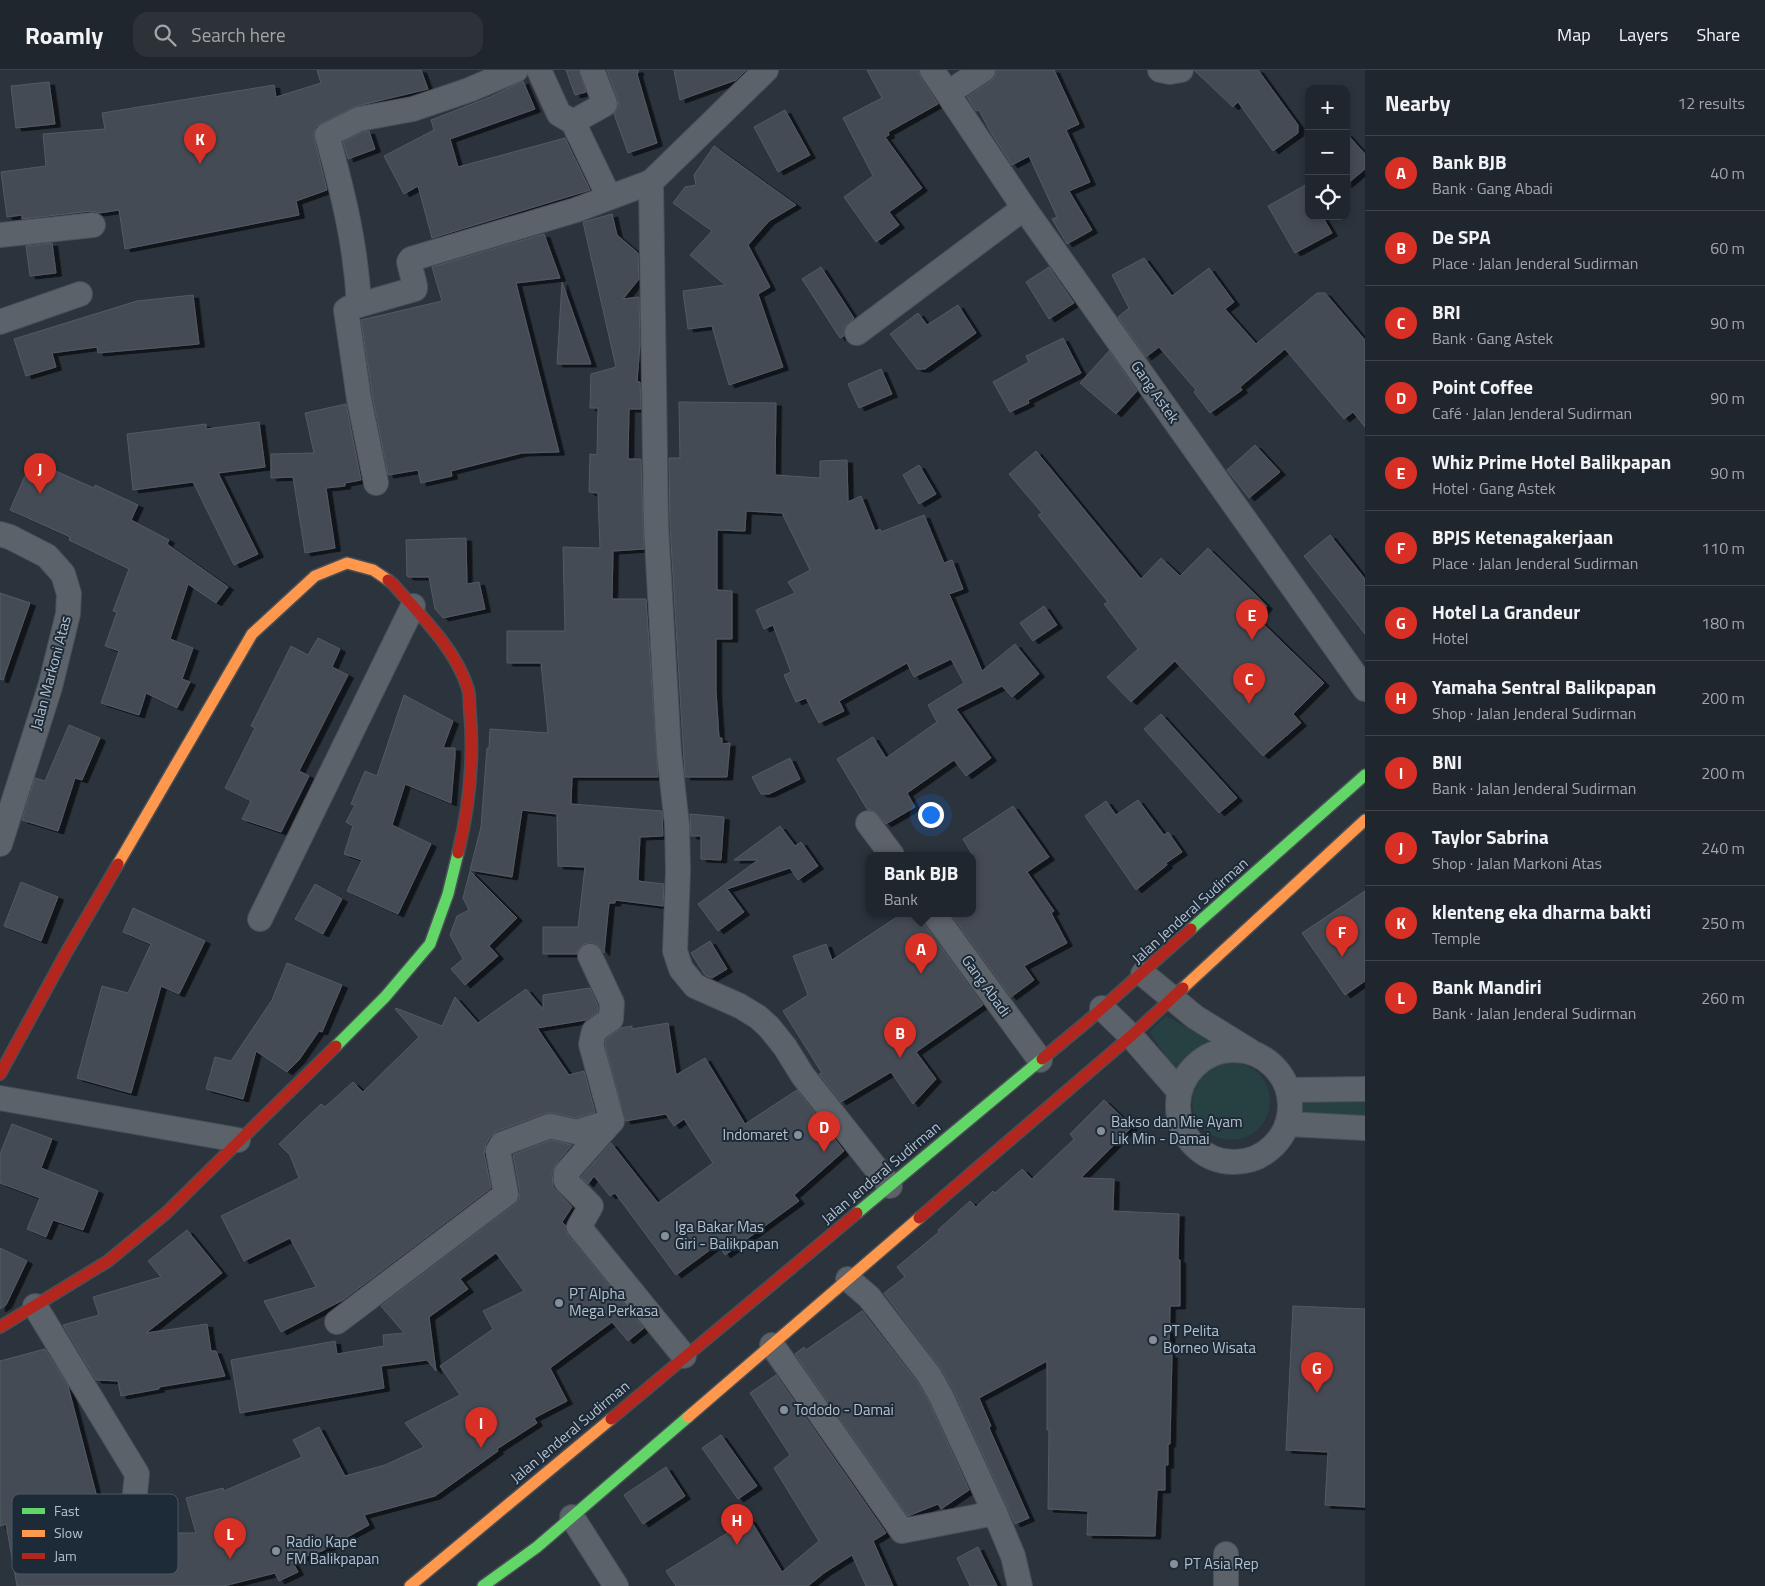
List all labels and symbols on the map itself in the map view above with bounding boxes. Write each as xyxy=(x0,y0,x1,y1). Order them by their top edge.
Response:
pin: K xyxy=(184,123,216,164)
street label: Gang Astek xyxy=(1125,356,1185,428)
pin: J xyxy=(24,453,56,494)
pin: E xyxy=(1236,599,1268,640)
street label: Jalan Markoni Atas xyxy=(24,613,77,733)
pin: C xyxy=(1233,663,1265,704)
your location xyxy=(918,802,944,828)
street label: Jalan Jenderal Sudirman xyxy=(1126,852,1253,969)
pin: F xyxy=(1326,916,1358,957)
pin: A xyxy=(905,933,937,974)
street label: Gang Abadi xyxy=(956,950,1017,1021)
pin: B xyxy=(884,1017,916,1058)
place label: Bakso dan Mie Ayam Lik Min - Damai xyxy=(1111,1110,1243,1150)
pin: D xyxy=(808,1111,840,1152)
street label: Jalan Jenderal Sudirman xyxy=(816,1116,945,1230)
place label: Indomaret xyxy=(723,1123,789,1146)
marker: Bakso dan Mie Ayam Lik Min - Damai xyxy=(1095,1125,1107,1137)
marker: Indomaret xyxy=(792,1129,804,1141)
place label: Iga Bakar Mas Giri - Balikpapan xyxy=(675,1215,779,1255)
marker: Iga Bakar Mas Giri - Balikpapan xyxy=(659,1230,671,1242)
place label: PT Alpha Mega Perkasa xyxy=(569,1282,659,1322)
marker: PT Alpha Mega Perkasa xyxy=(553,1297,565,1309)
place label: PT Pelita Borneo Wisata xyxy=(1163,1319,1257,1359)
marker: PT Pelita Borneo Wisata xyxy=(1147,1334,1159,1346)
pin: G xyxy=(1301,1352,1333,1393)
street label: Jalan Jenderal Sudirman xyxy=(505,1375,634,1489)
place label: Tododo - Damai xyxy=(794,1398,894,1421)
marker: Tododo - Damai xyxy=(778,1404,790,1416)
pin: I xyxy=(465,1407,497,1448)
legend xyxy=(12,1494,178,1574)
text: Fast xyxy=(54,1500,79,1521)
pin: H xyxy=(721,1504,753,1545)
pin: L xyxy=(214,1518,246,1559)
text: Slow xyxy=(54,1522,83,1543)
place label: Radio Kape FM Balikpapan xyxy=(286,1530,379,1570)
text: Jam xyxy=(54,1545,77,1566)
marker: Radio Kape FM Balikpapan xyxy=(270,1545,282,1557)
place label: PT Asia Rep xyxy=(1184,1552,1259,1575)
marker: PT Asia Rep xyxy=(1168,1558,1180,1570)

